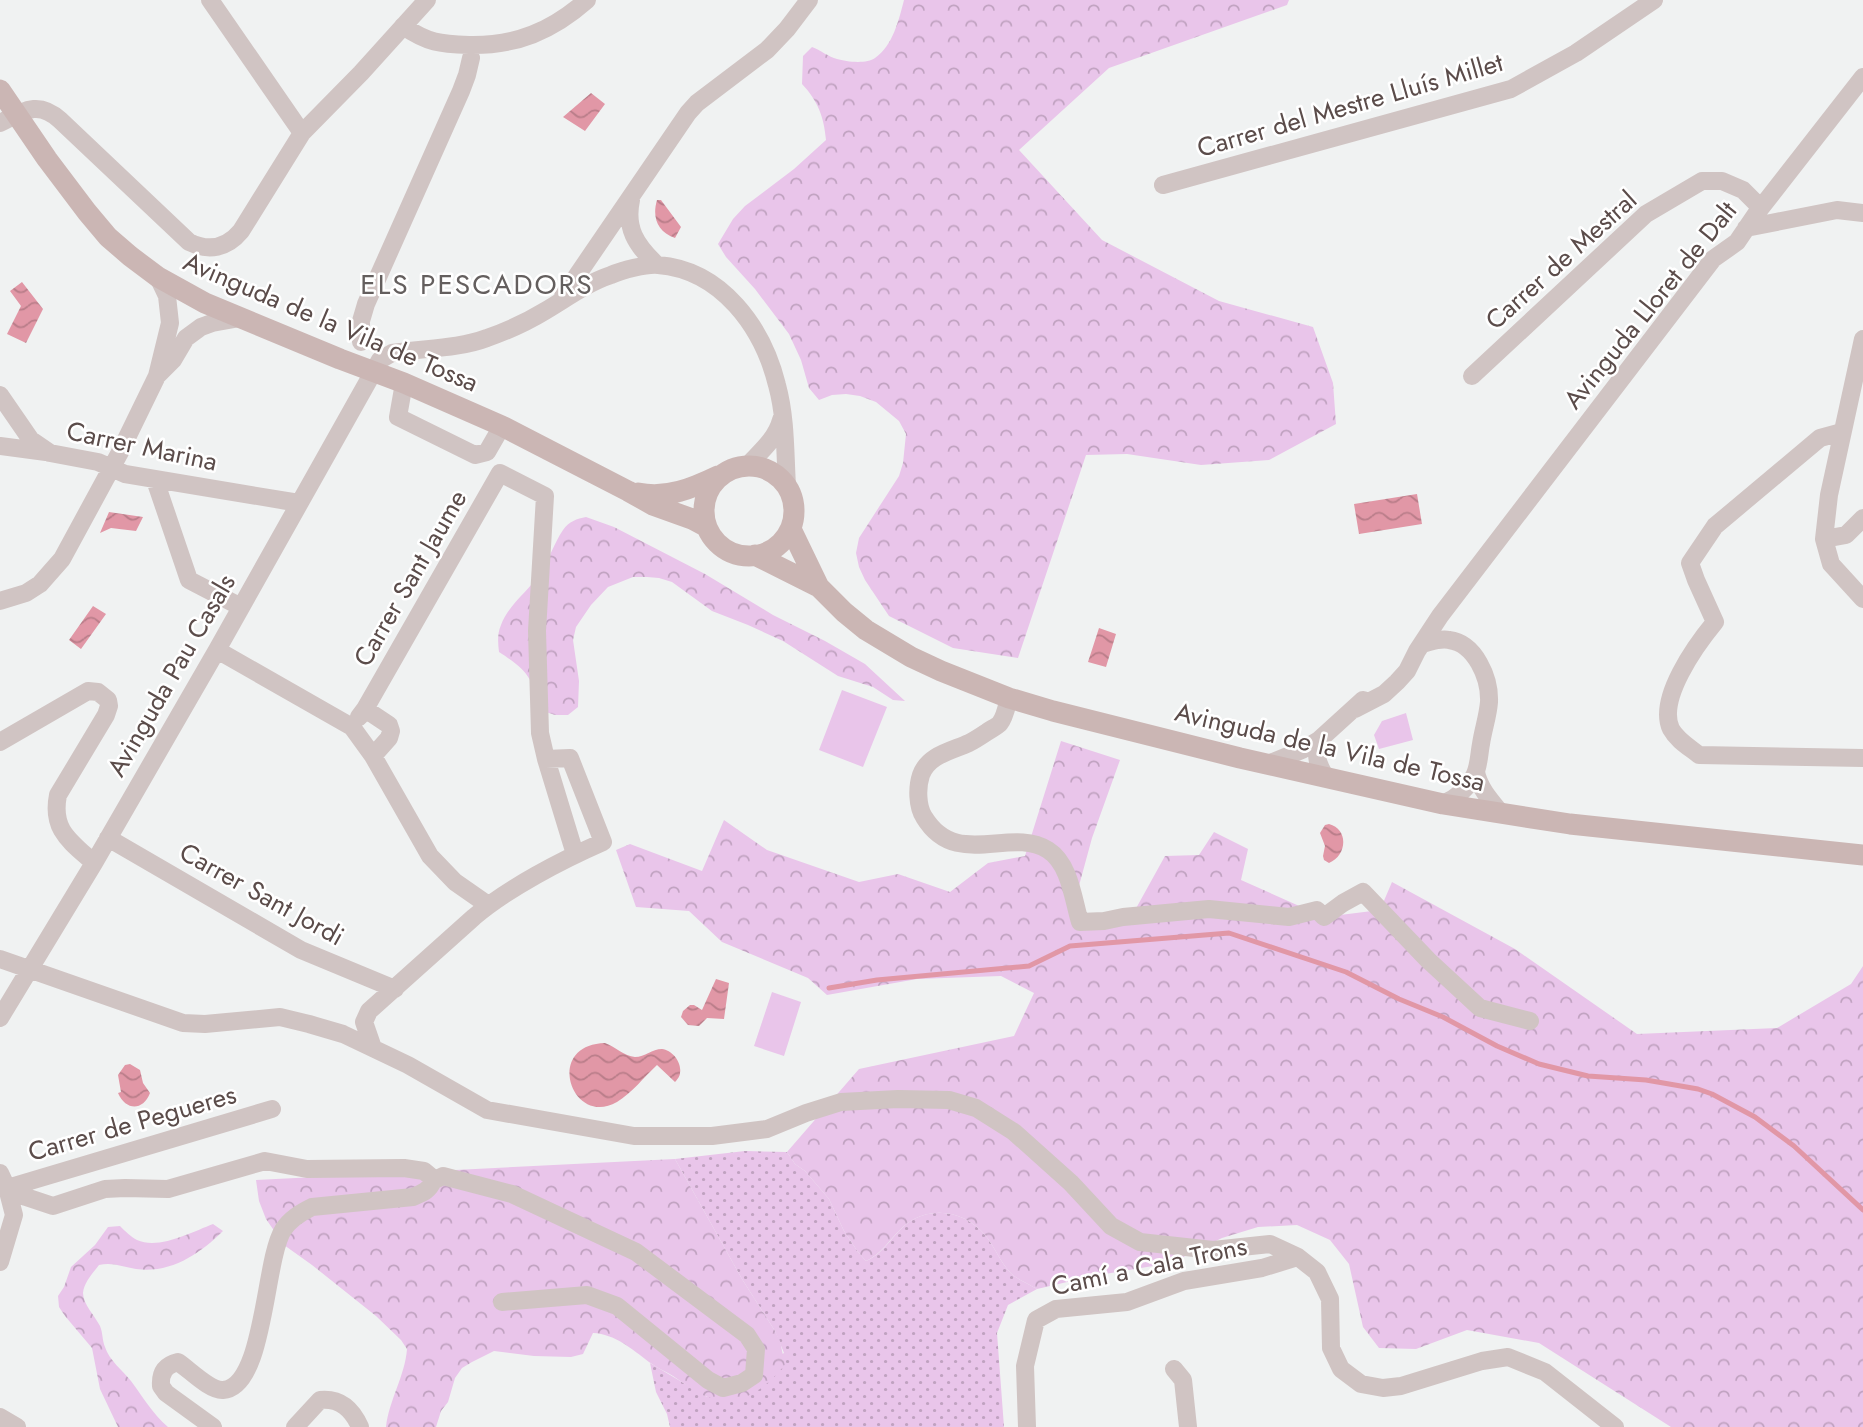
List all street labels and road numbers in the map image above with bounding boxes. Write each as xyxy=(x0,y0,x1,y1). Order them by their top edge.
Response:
street label: Carrer del Mestre Lluís Millet xyxy=(1193,43,1508,167)
street label: Carrer de Mestral xyxy=(1477,181,1645,339)
street label: Avinguda Lloret de Dalt xyxy=(1554,192,1746,417)
street label: Avinguda de la Vila de Tossa xyxy=(178,243,484,401)
street label: Carrer Marina xyxy=(63,411,221,481)
street label: Carrer Sant Jaume xyxy=(344,483,476,673)
street label: Avinguda Pau Casals xyxy=(97,567,245,783)
street label: Avinguda de la Vila de Tossa xyxy=(1171,693,1489,801)
street label: Carrer Sant Jordi xyxy=(173,833,351,955)
street label: Carrer de Pegueres xyxy=(23,1075,241,1171)
street label: Camí a Cala Trons xyxy=(1048,1227,1250,1305)

